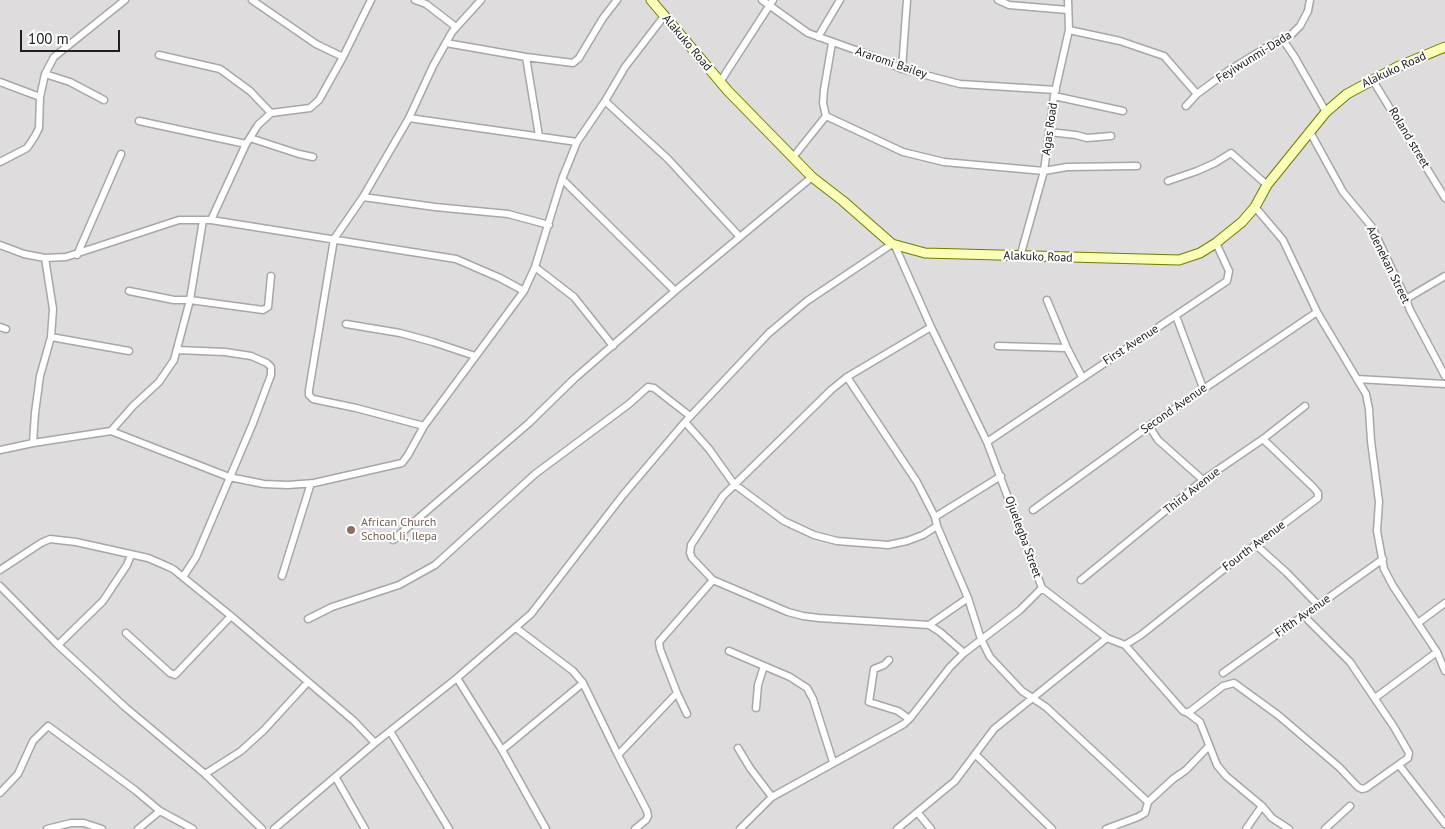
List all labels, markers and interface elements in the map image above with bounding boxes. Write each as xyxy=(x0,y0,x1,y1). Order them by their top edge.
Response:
street label: Alakuko Road xyxy=(659,12,715,74)
scale bar xyxy=(22,20,122,52)
street label: Feyiwunmi-Dada xyxy=(1214,28,1294,86)
text: 100 m xyxy=(28,29,69,48)
street label: Araromi Bailey xyxy=(853,44,929,82)
street label: Alakuko Road xyxy=(1360,49,1428,91)
street label: Agas Road xyxy=(1039,102,1061,156)
street label: Roland street xyxy=(1385,105,1433,171)
street label: Adenekan Street xyxy=(1363,224,1413,306)
street label: Alakuko Road xyxy=(1003,249,1073,265)
street label: First Avenue xyxy=(1101,322,1161,368)
street label: Second Avenue xyxy=(1138,381,1210,437)
street label: Third Avenue xyxy=(1161,464,1223,518)
street label: Ojuelegba Street xyxy=(1001,494,1045,580)
place label: African Church School Ii, Ilepa xyxy=(361,516,437,544)
street label: Fourth Avenue xyxy=(1220,518,1288,574)
marker: African Church School Ii, Ilepa xyxy=(345,524,357,536)
street label: Fifth Avenue xyxy=(1273,592,1333,640)

